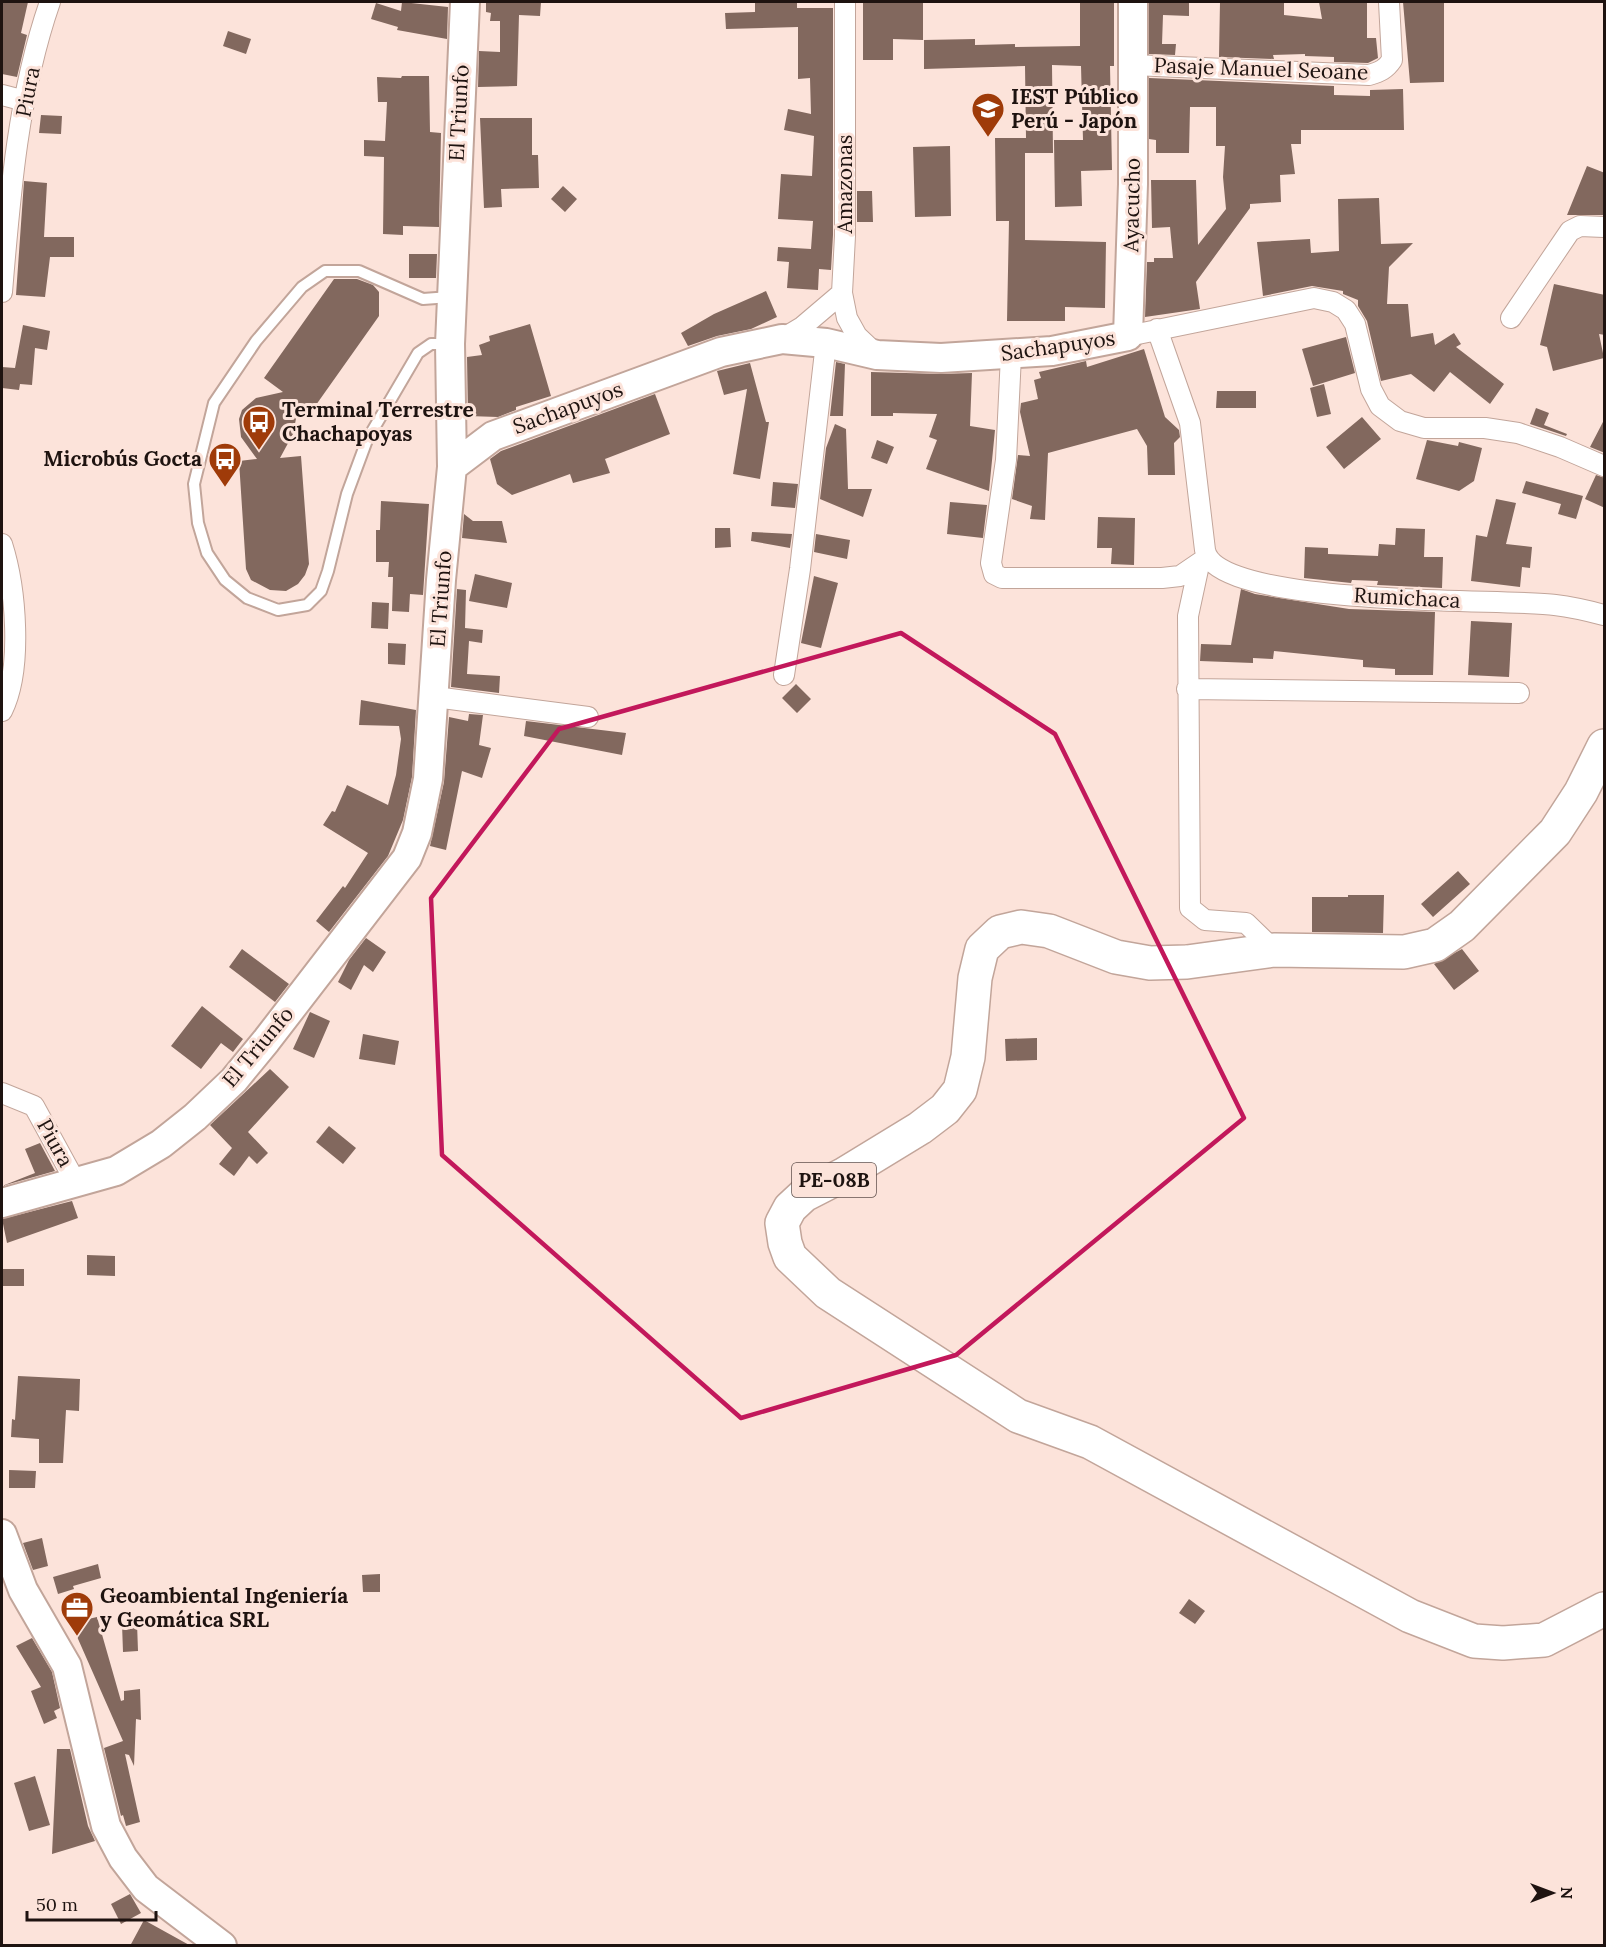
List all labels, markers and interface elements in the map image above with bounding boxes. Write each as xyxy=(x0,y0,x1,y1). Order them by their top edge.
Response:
street label: Pasaje Manuel Seoane xyxy=(1153,51,1369,86)
street label: Piura xyxy=(9,64,46,119)
street label: El Triunfo xyxy=(442,64,475,162)
place label: IEST Público Perú - Japón xyxy=(1011,83,1139,134)
school or university icon: IEST Público Perú - Japón xyxy=(970,91,1006,138)
street label: Amazonas xyxy=(831,135,858,234)
street label: Ayacucho xyxy=(1117,158,1146,253)
street label: Sachapuyos xyxy=(999,324,1117,367)
street label: Sachapuyos xyxy=(509,375,627,440)
place label: Terminal Terrestre Chachapoyas xyxy=(282,396,474,447)
bus stop icon: Terminal Terrestre Chachapoyas xyxy=(241,404,277,451)
bus stop icon: Microbús Gocta xyxy=(207,441,243,488)
place label: Microbús Gocta xyxy=(43,445,202,472)
street label: El Triunfo xyxy=(424,550,457,648)
street label: Rumichaca xyxy=(1353,581,1461,614)
street label: El Triunfo xyxy=(216,1001,299,1093)
street label: Piura xyxy=(31,1114,80,1172)
road number: PE-08B xyxy=(792,1163,876,1197)
place label: Geoambiental Ingeniería y Geomática SRL xyxy=(100,1582,348,1633)
office icon: Geoambiental Ingeniería y Geomática SRL xyxy=(59,1590,95,1637)
north arrow xyxy=(1522,1863,1582,1923)
scale bar xyxy=(27,1884,156,1922)
text: N xyxy=(1557,1887,1577,1899)
text: 50 m xyxy=(36,1893,78,1916)

